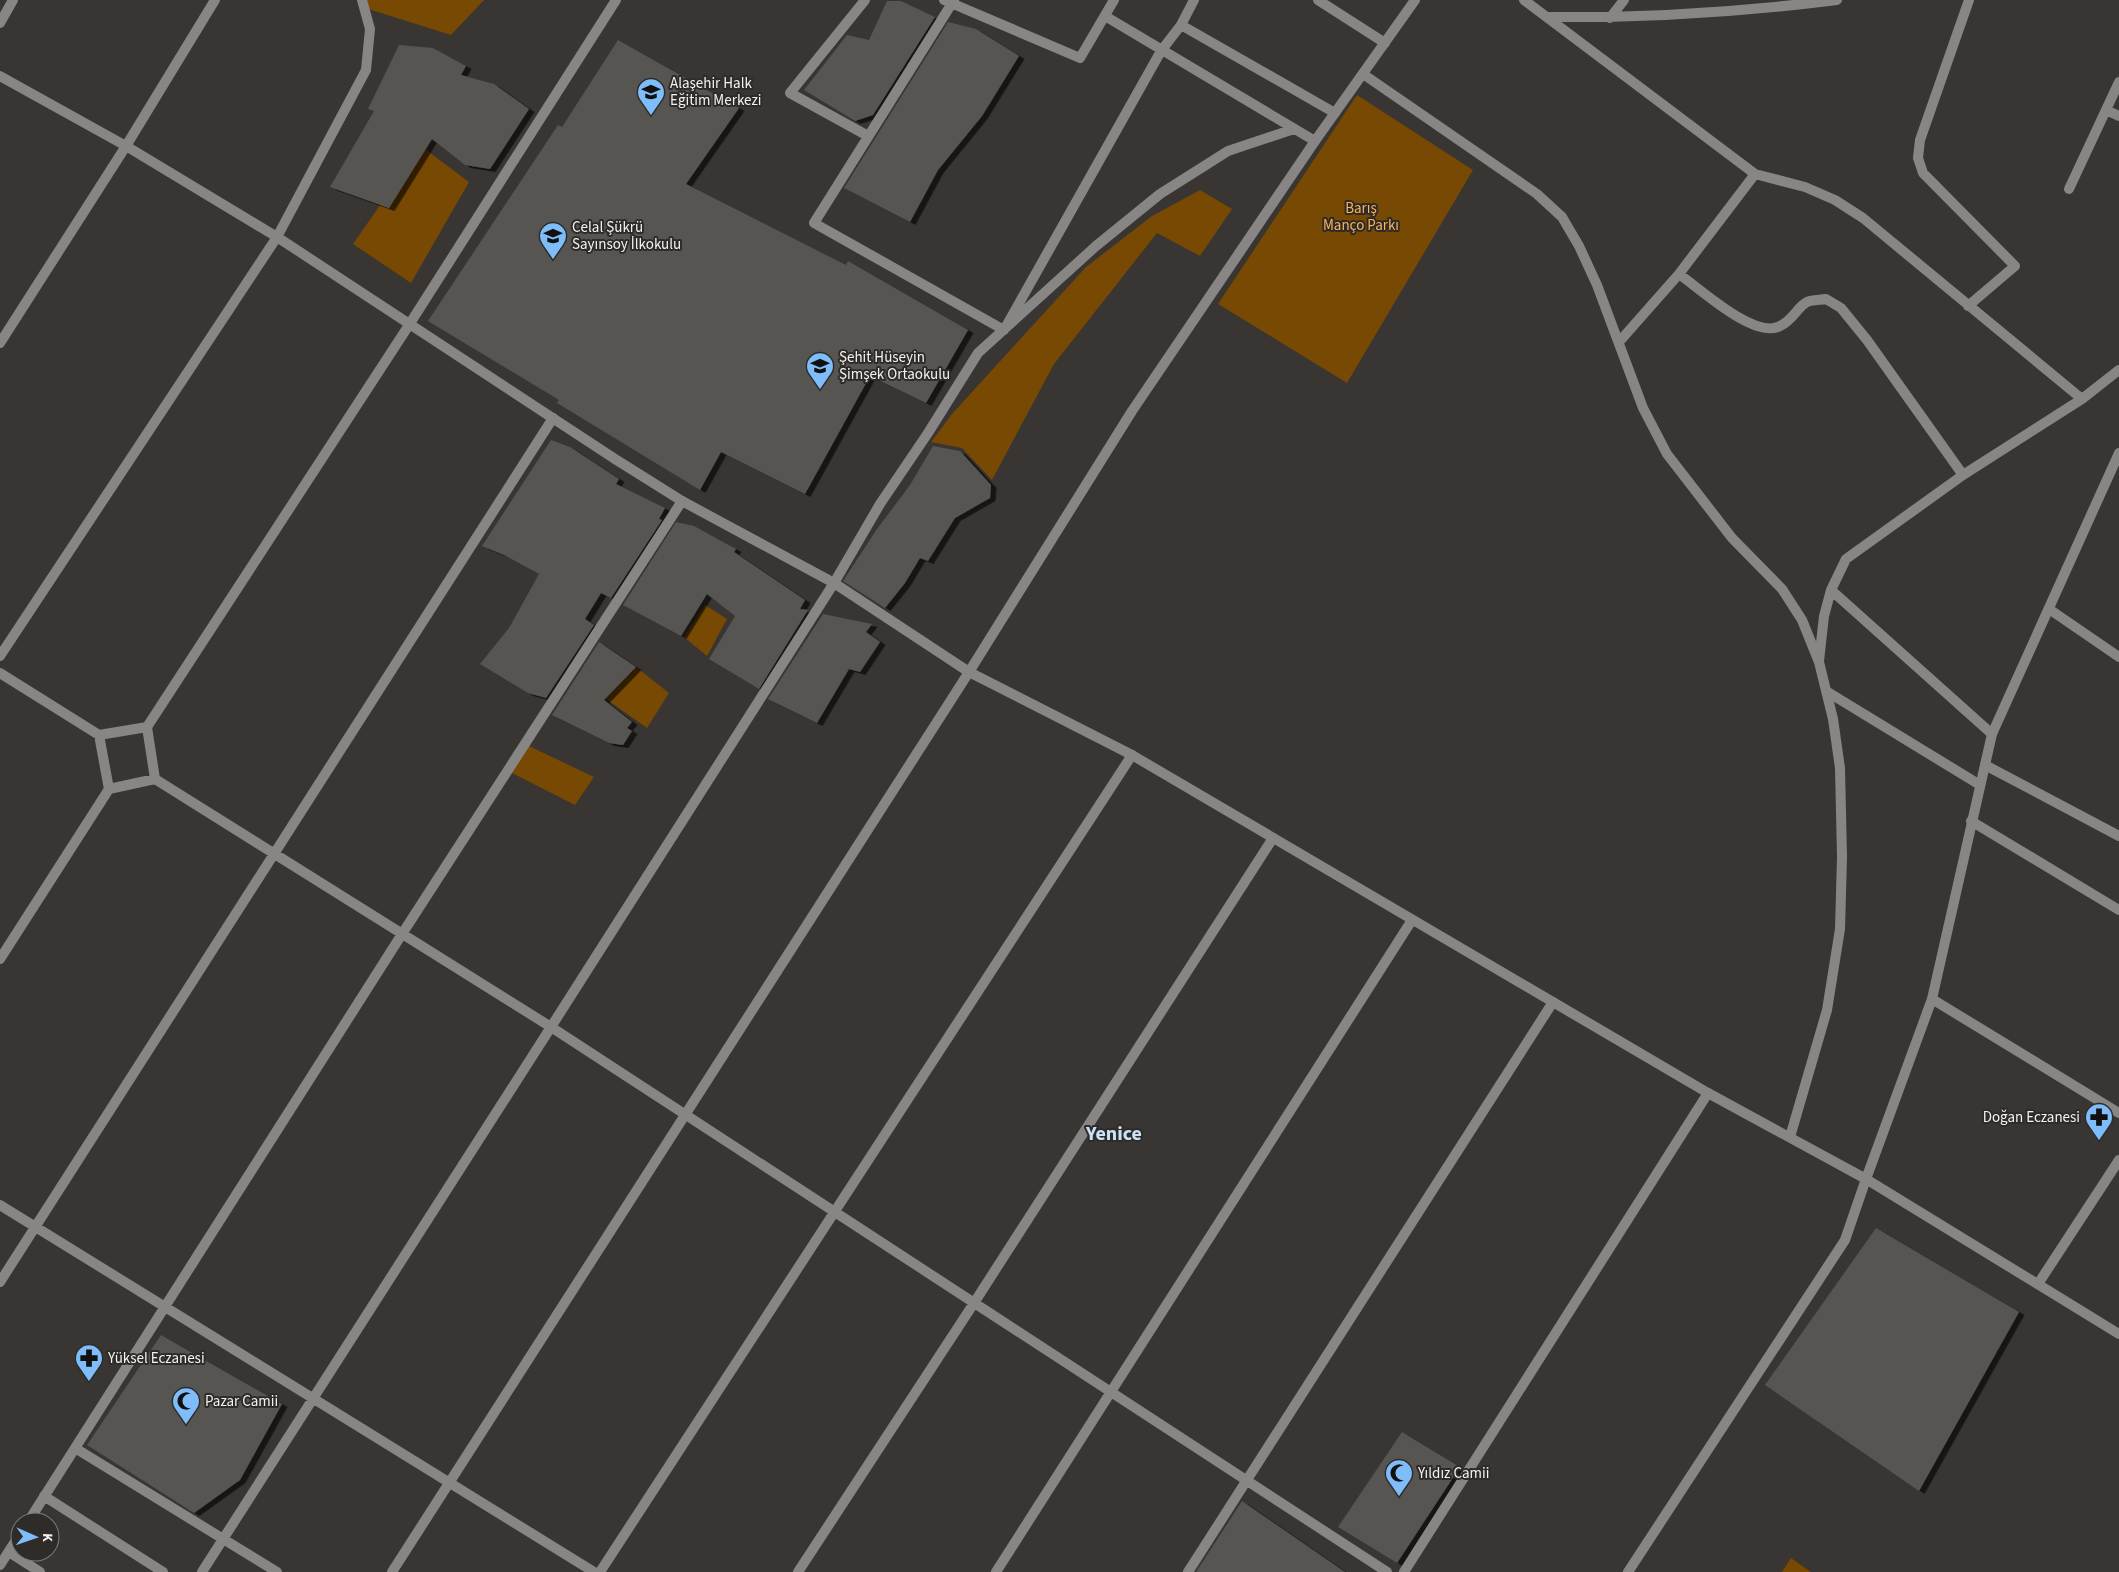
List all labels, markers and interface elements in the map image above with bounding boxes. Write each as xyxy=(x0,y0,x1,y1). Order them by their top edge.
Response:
place label: Alaşehir Halk Eğitim Merkezi xyxy=(670,73,762,111)
school or university icon: Alaşehir Halk Eğitim Merkezi xyxy=(636,77,666,116)
park label: Barış Manço Parkı xyxy=(1323,198,1399,236)
place label: Celal Şükrü Sayınsoy İlkokulu xyxy=(572,217,681,255)
school or university icon: Celal Şükrü Sayınsoy İlkokulu xyxy=(538,221,568,260)
place label: Şehit Hüseyin Şimşek Ortaokulu xyxy=(839,347,950,385)
school or university icon: Şehit Hüseyin Şimşek Ortaokulu xyxy=(805,351,835,390)
pharmacy icon: Doğan Eczanesi xyxy=(2084,1102,2114,1141)
place label: Doğan Eczanesi xyxy=(1983,1107,2080,1128)
district label: Yenice xyxy=(1085,1120,1142,1148)
pharmacy icon: Yüksel Eczanesi xyxy=(74,1343,104,1382)
place label: Yüksel Eczanesi xyxy=(107,1348,205,1369)
mosque icon: Pazar Camii xyxy=(171,1386,201,1425)
place label: Pazar Camii xyxy=(205,1391,278,1412)
mosque icon: Yıldız Camii xyxy=(1384,1458,1414,1497)
place label: Yıldız Camii xyxy=(1417,1463,1489,1484)
north arrow xyxy=(10,1512,60,1562)
text: K xyxy=(37,1533,57,1542)

